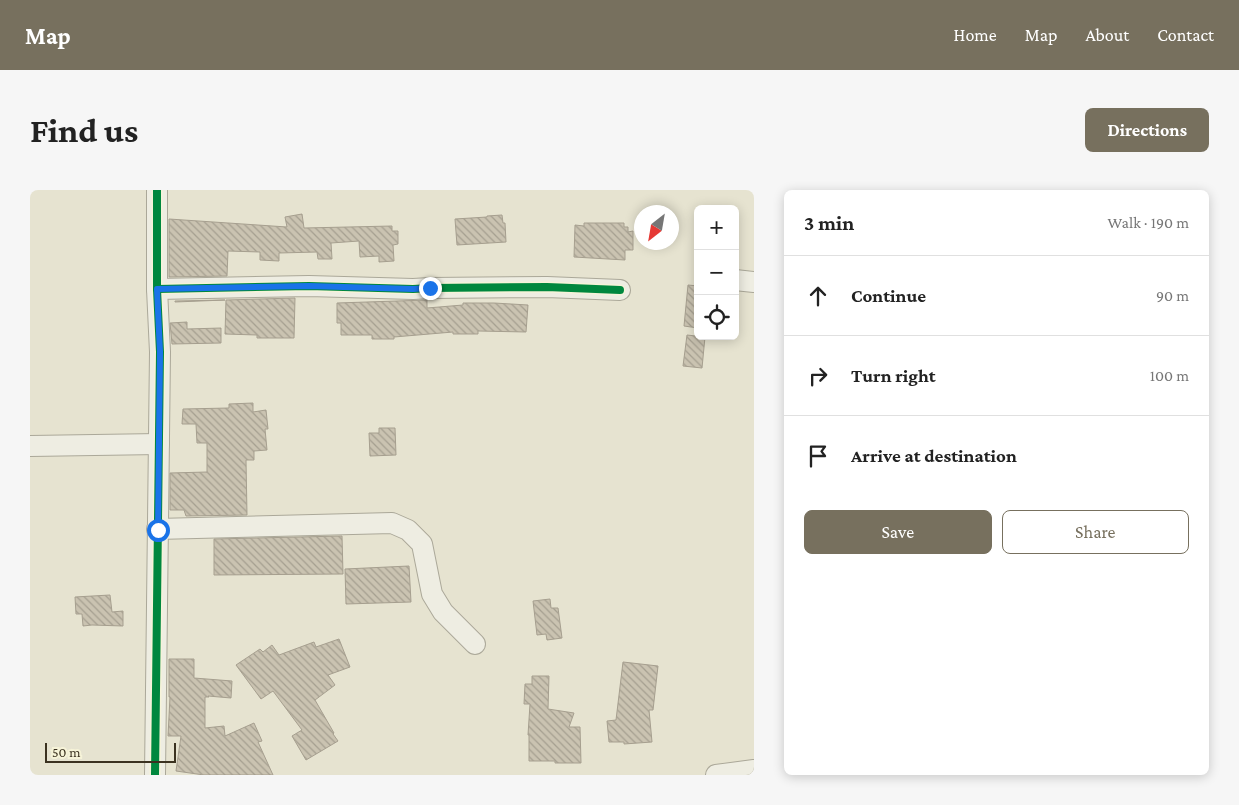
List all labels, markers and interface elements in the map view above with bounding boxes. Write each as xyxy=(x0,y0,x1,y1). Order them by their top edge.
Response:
text: Map xyxy=(25,22,71,49)
text: Home xyxy=(954,25,997,45)
text: Map xyxy=(1025,25,1057,45)
text: About xyxy=(1085,25,1129,45)
text: Contact xyxy=(1157,25,1214,45)
button: Directions xyxy=(1085,108,1209,152)
text: Find us xyxy=(30,111,138,150)
north arrow xyxy=(634,205,679,250)
map controls xyxy=(694,205,739,340)
button: + xyxy=(694,205,739,250)
text: 3 min xyxy=(804,211,854,235)
text: Walk · 190 m xyxy=(1108,214,1189,231)
button: − xyxy=(694,250,739,295)
route end xyxy=(419,277,442,300)
icon: ahead xyxy=(804,282,832,310)
text: Continue xyxy=(851,285,926,306)
text: 90 m xyxy=(1156,287,1189,304)
button: locate xyxy=(694,295,739,340)
icon: right xyxy=(804,362,832,390)
text: Turn right xyxy=(851,365,936,386)
text: 100 m xyxy=(1150,367,1189,384)
icon: arrive xyxy=(804,442,832,470)
text: Arrive at destination xyxy=(851,445,1017,466)
button: Save xyxy=(804,510,992,554)
button: Share xyxy=(1002,510,1189,554)
route start xyxy=(147,519,170,542)
scale bar xyxy=(45,740,176,763)
text: 50 m xyxy=(52,744,80,760)

